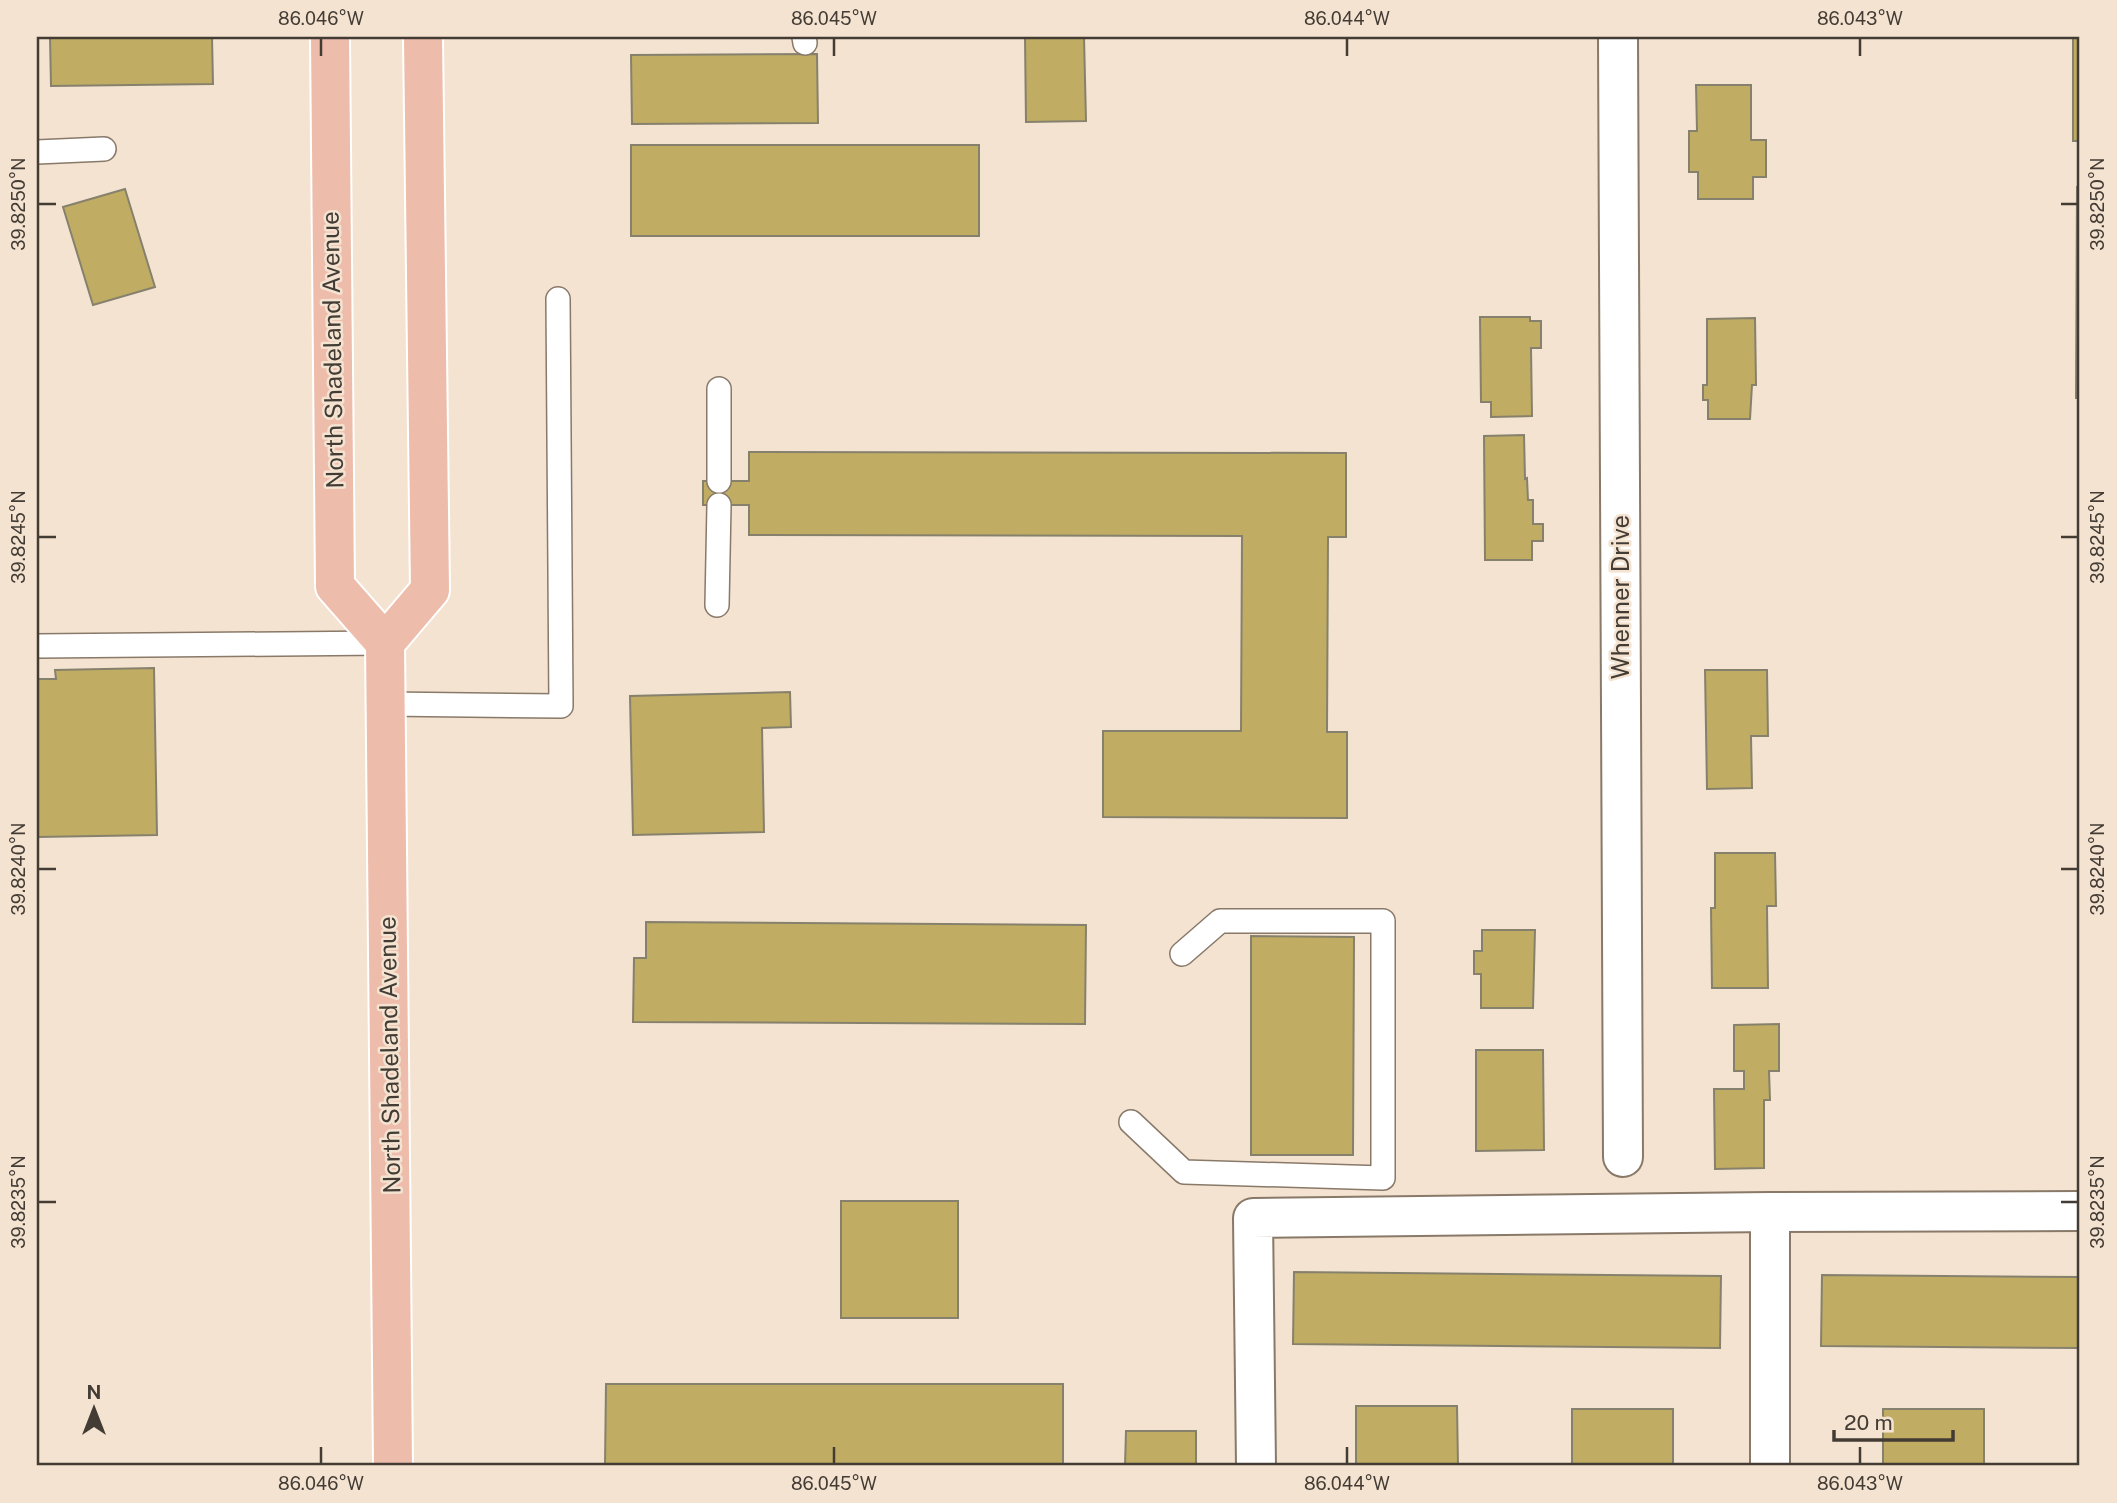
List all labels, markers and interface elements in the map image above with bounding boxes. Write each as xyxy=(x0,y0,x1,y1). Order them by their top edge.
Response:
text: 86.046°W xyxy=(278,8,364,29)
text: 86.045°W xyxy=(791,8,877,29)
text: 86.044°W xyxy=(1304,8,1390,29)
text: 86.043°W xyxy=(1817,8,1903,29)
text: 39.8250°N xyxy=(8,157,29,251)
text: 39.8250°N xyxy=(2087,157,2108,251)
street label: North Shadeland Avenue xyxy=(316,211,348,489)
text: 39.8245°N xyxy=(8,490,29,584)
text: 39.8245°N xyxy=(2087,490,2108,584)
street label: Whenner Drive xyxy=(1606,515,1634,679)
text: 39.8240°N xyxy=(8,822,29,916)
text: 39.8240°N xyxy=(2087,822,2108,916)
street label: North Shadeland Avenue xyxy=(373,916,405,1194)
text: 39.8235°N xyxy=(8,1155,29,1249)
text: 39.8235°N xyxy=(2087,1155,2108,1249)
north arrow xyxy=(60,1374,130,1444)
text: N xyxy=(87,1381,101,1403)
scale bar xyxy=(1834,1398,1952,1442)
text: 20 m xyxy=(1844,1410,1893,1435)
text: 86.046°W xyxy=(278,1473,364,1494)
text: 86.045°W xyxy=(791,1473,877,1494)
text: 86.044°W xyxy=(1304,1473,1390,1494)
text: 86.043°W xyxy=(1817,1473,1903,1494)

